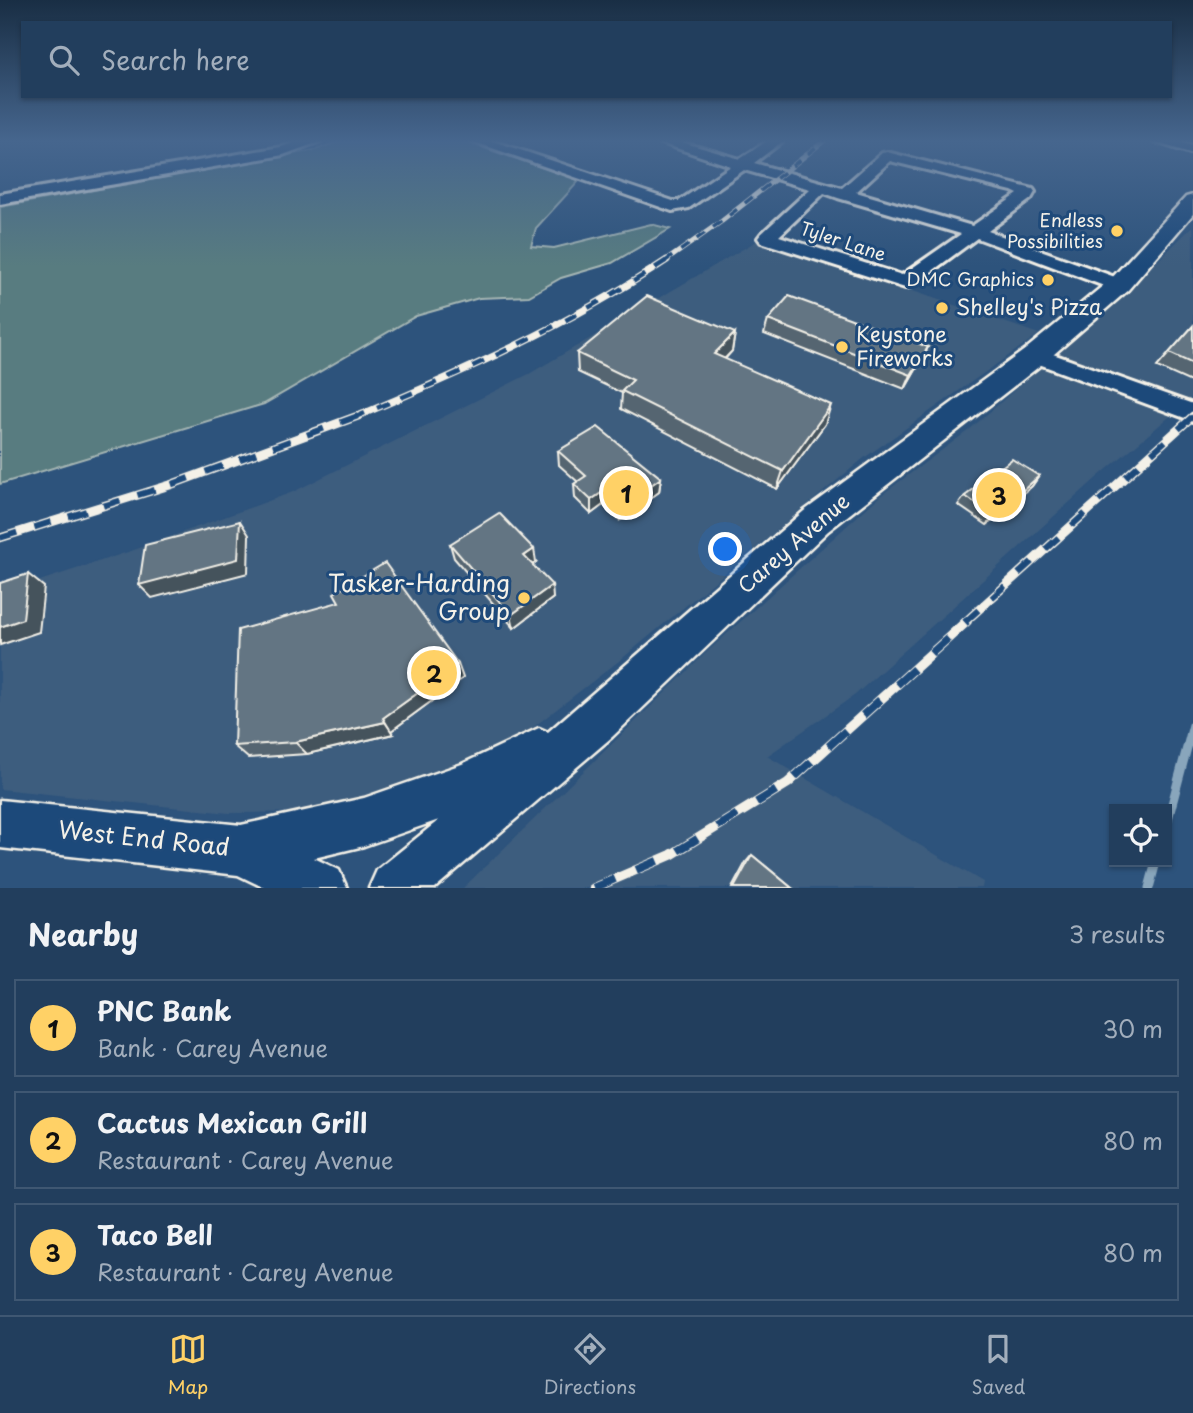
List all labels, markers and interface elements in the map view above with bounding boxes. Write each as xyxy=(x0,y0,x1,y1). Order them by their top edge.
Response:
search box xyxy=(21,21,1172,98)
text: Search here xyxy=(101,40,250,79)
icon: search xyxy=(45,41,83,79)
place label: Endless Possibilities xyxy=(1007,206,1103,254)
street label: Tyler Lane xyxy=(797,214,890,267)
marker: Endless Possibilities xyxy=(1109,223,1125,239)
place label: DMC Graphics xyxy=(906,265,1034,292)
marker: DMC Graphics xyxy=(1040,272,1056,288)
place label: Shelley's Pizza xyxy=(956,290,1102,322)
marker: Shelley's Pizza xyxy=(934,300,950,316)
place label: Keystone Fireworks xyxy=(856,317,953,373)
marker: Keystone Fireworks xyxy=(834,339,850,355)
pin: 1 xyxy=(603,467,649,519)
pin: 3 xyxy=(976,469,1022,521)
street label: Carey Avenue xyxy=(730,485,856,600)
your location xyxy=(708,532,742,566)
place label: Tasker-Harding Group xyxy=(328,564,510,628)
marker: Tasker-Harding Group xyxy=(516,590,532,606)
pin: 2 xyxy=(411,647,457,699)
map controls xyxy=(1109,804,1172,867)
button: locate xyxy=(1109,804,1172,867)
street label: West End Road xyxy=(57,810,232,864)
text: Nearby xyxy=(28,911,138,956)
text: 3 results xyxy=(1069,916,1165,951)
text: PNC Bank xyxy=(97,991,231,1030)
text: 1 xyxy=(48,1011,59,1046)
text: 30 m xyxy=(1102,1011,1163,1046)
text: Bank · Carey Avenue xyxy=(97,1030,328,1065)
text: Cactus Mexican Grill xyxy=(97,1103,367,1142)
text: 2 xyxy=(45,1123,61,1158)
text: 80 m xyxy=(1103,1123,1163,1158)
text: Restaurant · Carey Avenue xyxy=(97,1142,394,1177)
text: Taco Bell xyxy=(97,1215,213,1254)
text: 3 xyxy=(45,1235,61,1270)
text: 80 m xyxy=(1103,1235,1163,1270)
text: Restaurant · Carey Avenue xyxy=(97,1254,394,1289)
tab: Map xyxy=(168,1330,208,1400)
tab: Directions xyxy=(544,1330,636,1400)
tab: Saved xyxy=(971,1330,1025,1400)

